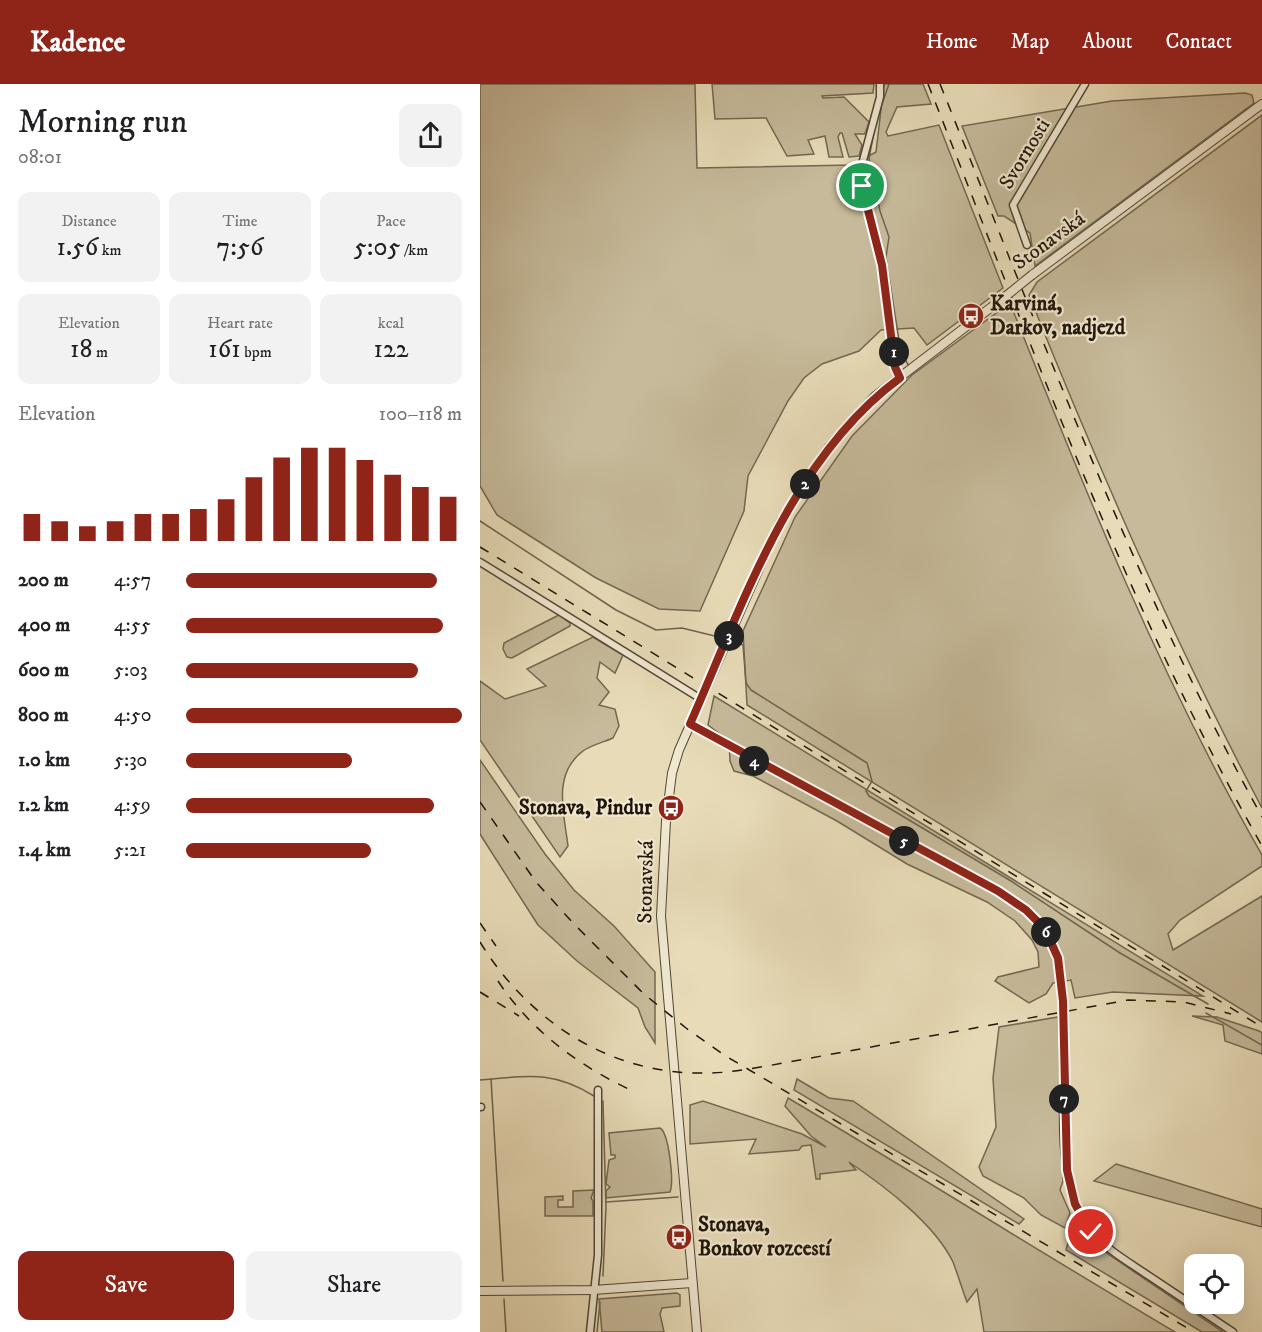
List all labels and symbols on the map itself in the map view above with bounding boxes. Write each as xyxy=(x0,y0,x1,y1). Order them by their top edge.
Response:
street label: Svornosti xyxy=(994,114,1056,194)
pin xyxy=(836,160,887,211)
street label: Stonavská xyxy=(1008,206,1090,276)
place label: Karviná, Darkov, nadjezd xyxy=(990,291,1126,342)
bus stop icon: Karviná, Darkov, nadjezd xyxy=(956,301,986,331)
pin: 1 xyxy=(879,337,909,367)
pin: 2 xyxy=(790,469,820,499)
pin: 3 xyxy=(714,621,744,651)
pin: 4 xyxy=(739,746,769,776)
bus stop icon: Stonava, Pindur xyxy=(656,793,686,823)
place label: Stonava, Pindur xyxy=(519,795,653,821)
pin: 5 xyxy=(889,826,919,856)
street label: Stonavská xyxy=(632,840,660,924)
pin: 6 xyxy=(1031,917,1061,947)
pin: 7 xyxy=(1049,1084,1079,1114)
pin xyxy=(1065,1206,1116,1257)
place label: Stonava, Bonkov rozcestí xyxy=(698,1212,832,1262)
bus stop icon: Stonava, Bonkov rozcestí xyxy=(664,1222,694,1252)

